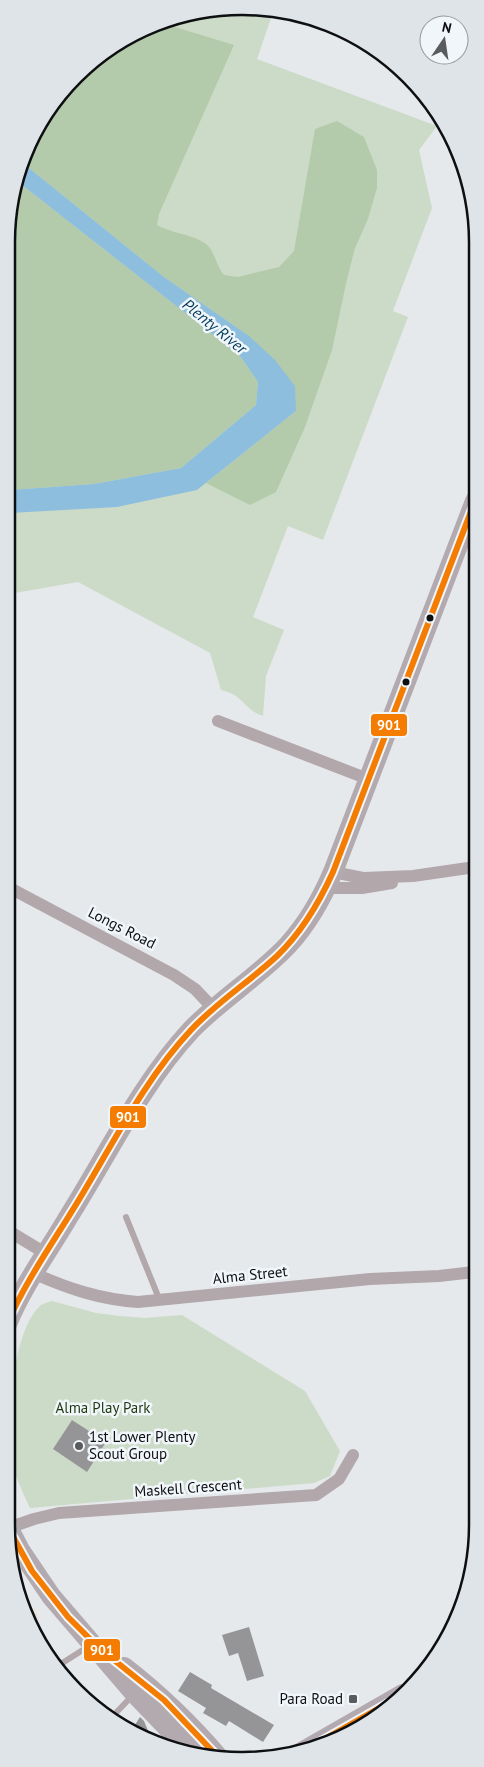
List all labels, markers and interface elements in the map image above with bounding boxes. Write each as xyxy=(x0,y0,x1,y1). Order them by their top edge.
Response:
north arrow xyxy=(419,15,469,65)
text: N xyxy=(440,18,453,37)
water label: Plenty River xyxy=(179,294,253,359)
unlabelled marker xyxy=(425,613,435,623)
unlabelled marker xyxy=(401,677,411,687)
line badge: 901 xyxy=(370,713,408,737)
text: 901 xyxy=(377,716,401,734)
street label: Longs Road xyxy=(85,902,159,953)
line badge: 901 xyxy=(109,1105,147,1129)
text: 901 xyxy=(116,1108,140,1126)
street label: Alma Street xyxy=(212,1261,288,1288)
park label: Alma Play Park xyxy=(55,1398,151,1417)
place label: 1st Lower Plenty Scout Group xyxy=(89,1427,196,1463)
marker: 1st Lower Plenty Scout Group xyxy=(73,1440,85,1452)
street label: Maskell Crescent xyxy=(134,1474,242,1501)
line badge: 901 xyxy=(83,1638,121,1662)
text: 901 xyxy=(90,1641,114,1659)
place label: Para Road xyxy=(279,1689,343,1708)
marker: Para Road xyxy=(347,1693,359,1705)

